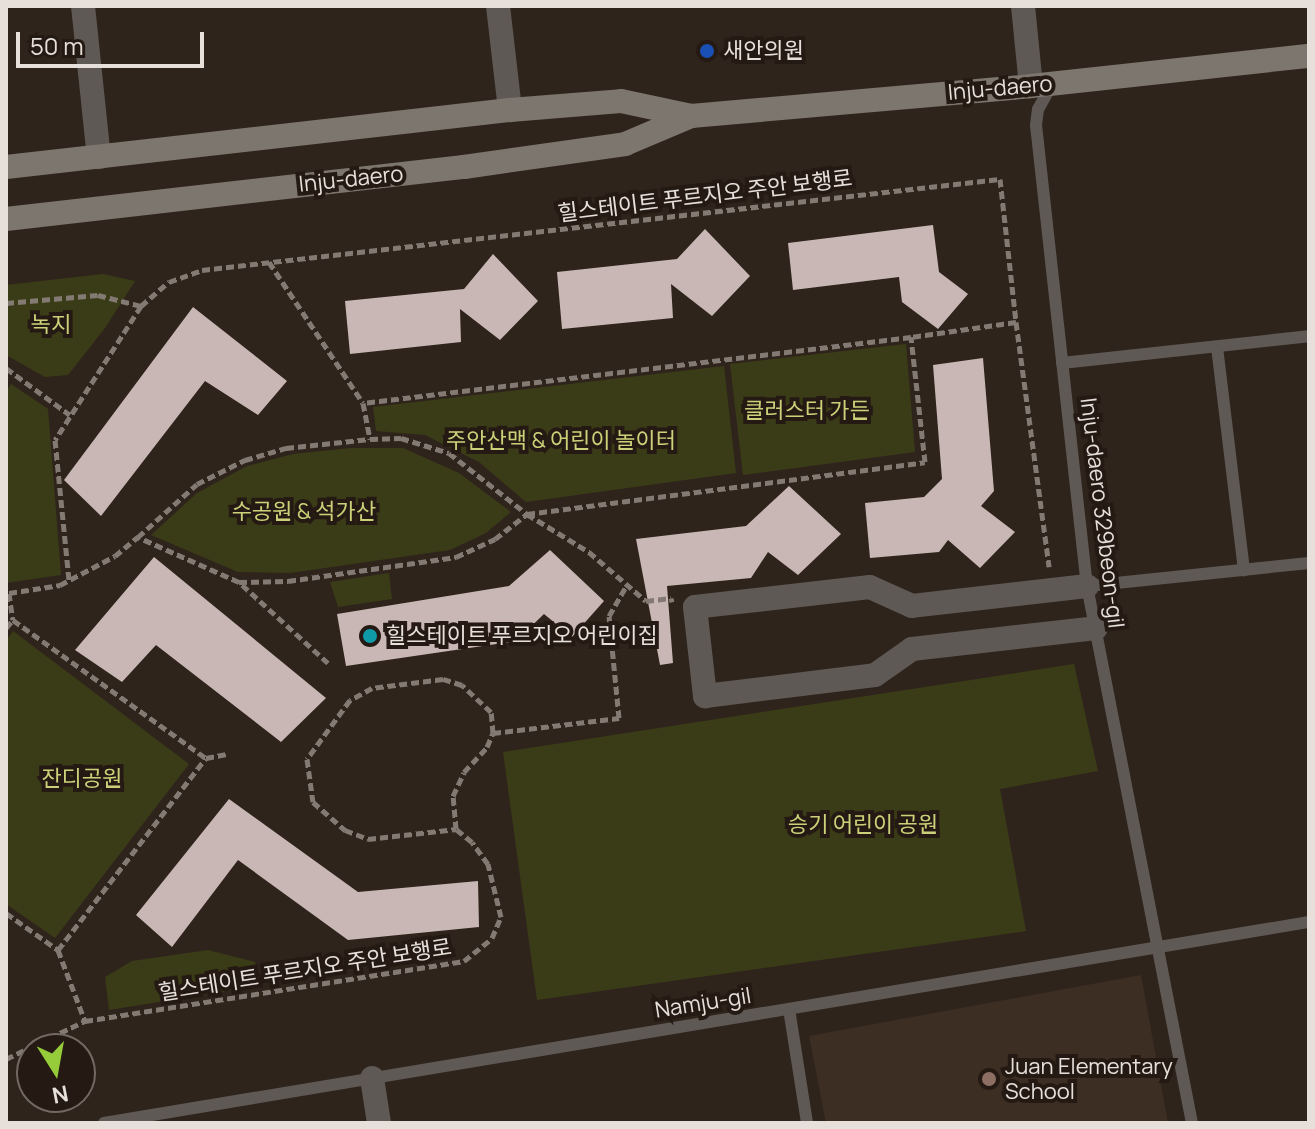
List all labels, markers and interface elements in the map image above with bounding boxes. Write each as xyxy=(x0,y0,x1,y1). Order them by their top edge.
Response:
scale bar xyxy=(20,16,208,66)
text: 50 m xyxy=(30,29,84,62)
place label: 새안의원 xyxy=(723,38,804,64)
marker: 새안의원 xyxy=(698,42,716,60)
street label: Inju-daero xyxy=(947,70,1053,106)
street label: Inju-daero xyxy=(297,160,405,198)
street label: 힐스테이트 푸르지오 주안 보행로 xyxy=(556,165,854,227)
park label: 녹지 xyxy=(31,312,71,338)
street label: Inju-daero 329beon-gil xyxy=(1075,396,1129,630)
park label: 클러스터 가든 xyxy=(744,398,870,424)
park label: 주안산맥 & 어린이 놀이터 xyxy=(446,428,676,454)
park label: 수공원 & 석가산 xyxy=(232,499,376,525)
place label: 힐스테이트 푸르지오 어린이집 xyxy=(386,623,658,649)
marker: 힐스테이트 푸르지오 어린이집 xyxy=(361,627,379,645)
park label: 잔디공원 xyxy=(42,766,122,792)
park label: 승기 어린이 공원 xyxy=(788,812,938,838)
street label: 힐스테이트 푸르지오 주안 보행로 xyxy=(156,934,454,1006)
street label: Namju-gil xyxy=(653,982,753,1024)
north arrow xyxy=(16,1033,96,1113)
place label: Juan Elementary School xyxy=(1005,1053,1173,1104)
marker: Juan Elementary School xyxy=(980,1070,998,1088)
text: N xyxy=(50,1078,71,1111)

